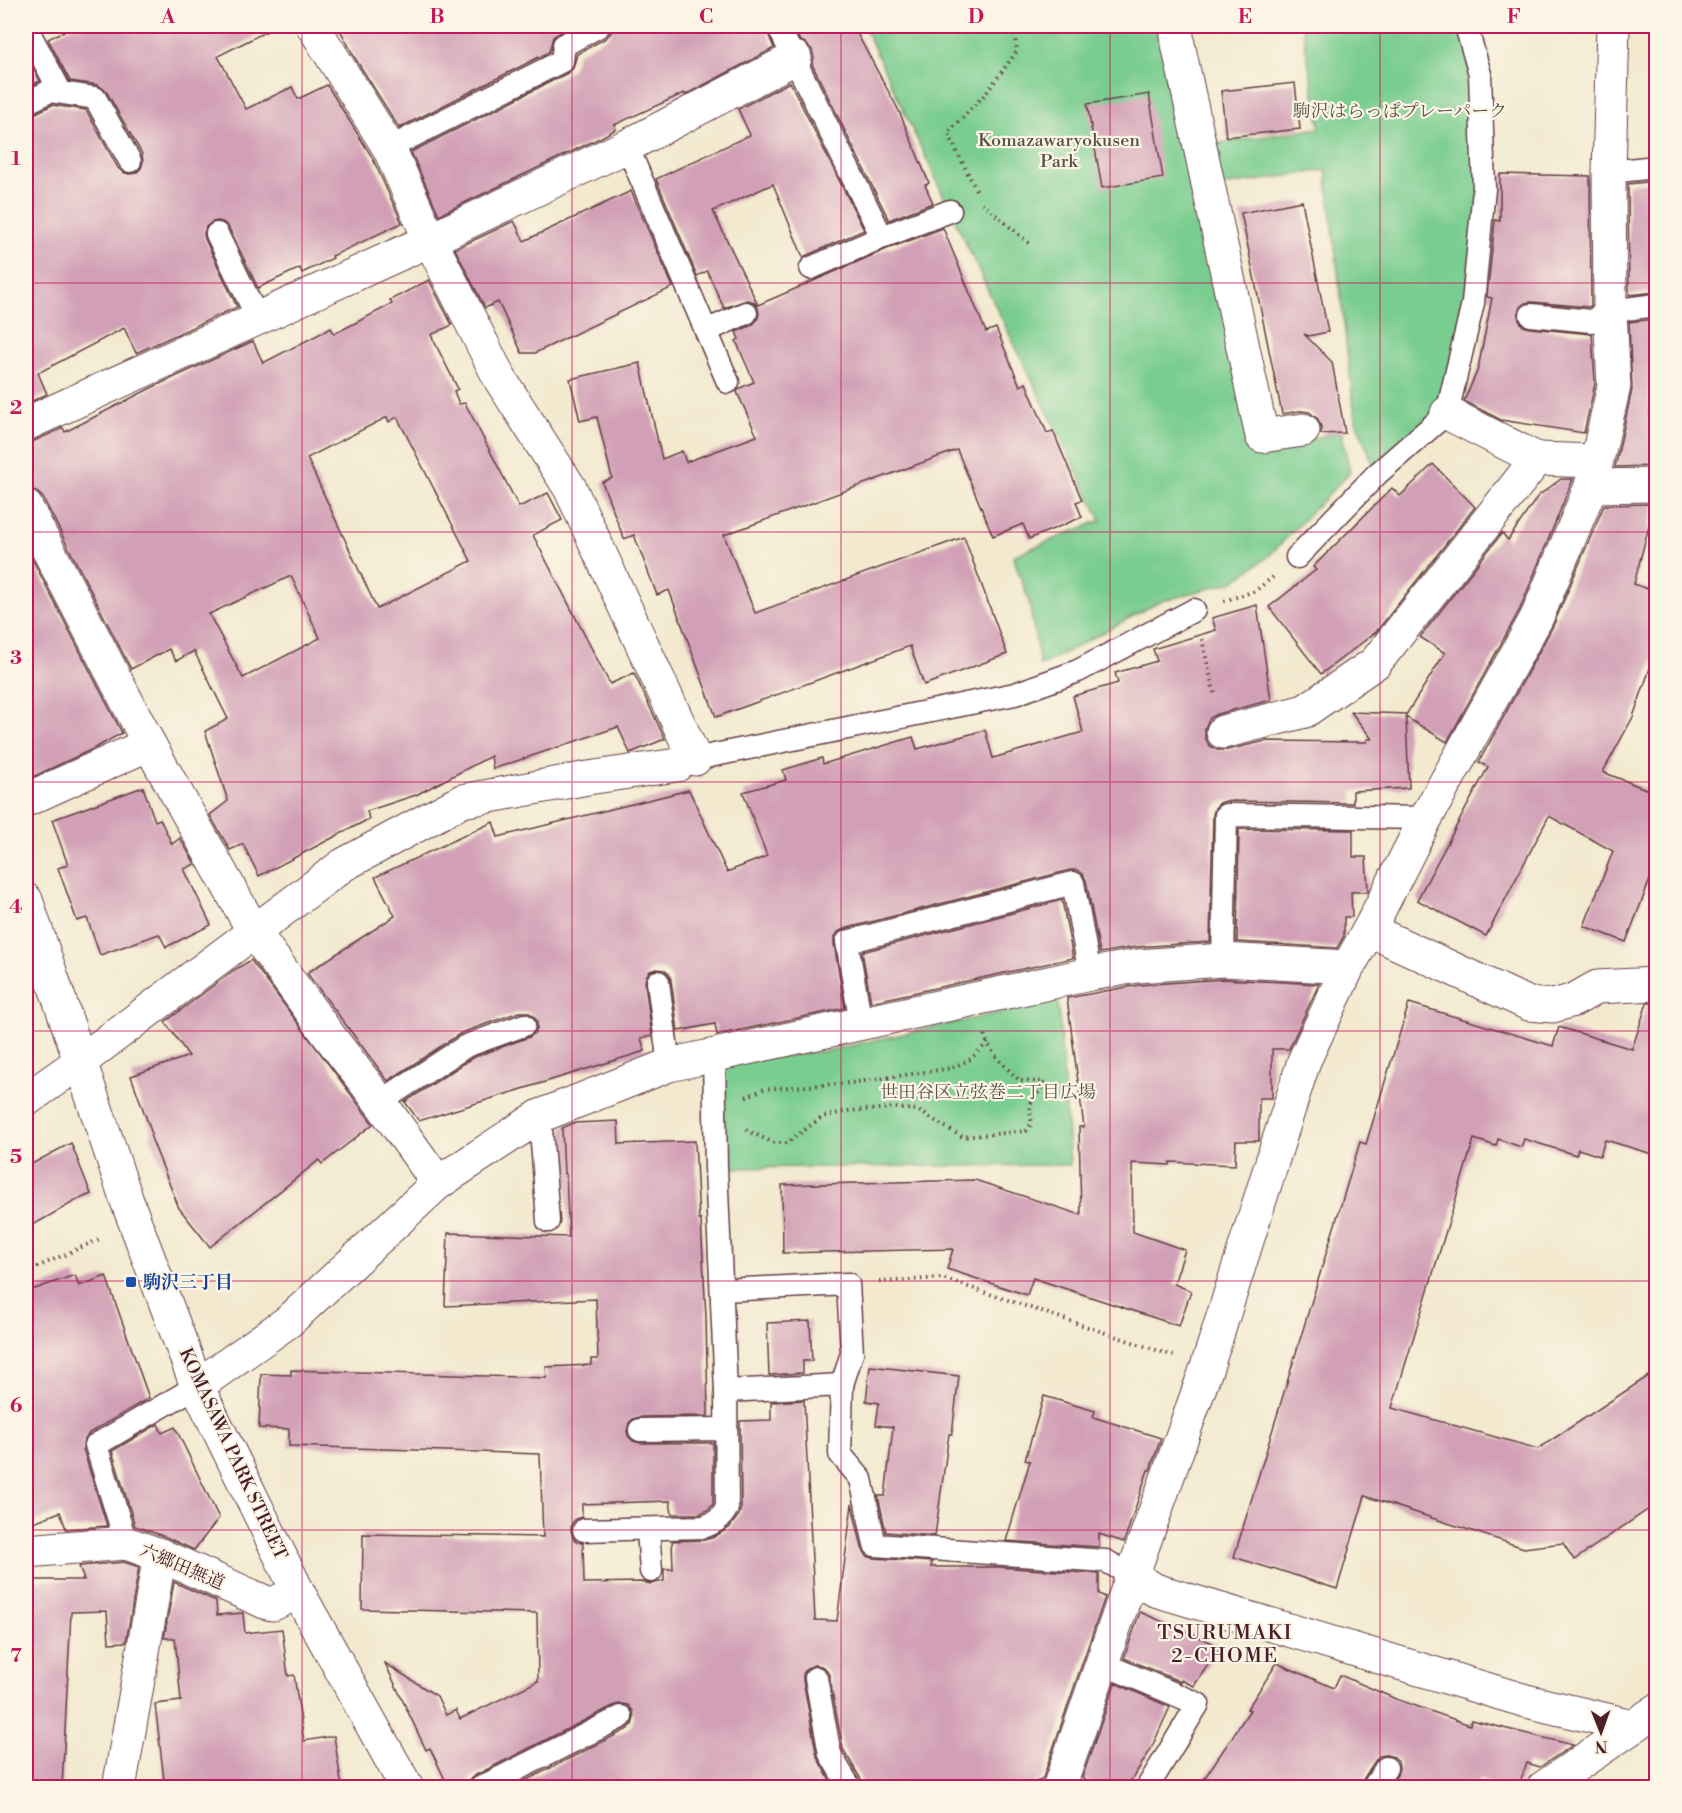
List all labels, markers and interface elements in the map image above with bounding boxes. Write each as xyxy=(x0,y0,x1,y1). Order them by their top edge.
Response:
text: A xyxy=(160,5,176,30)
text: B xyxy=(429,5,445,30)
text: C xyxy=(699,5,713,30)
text: D xyxy=(968,5,984,30)
text: E xyxy=(1238,5,1252,30)
text: F xyxy=(1507,5,1521,30)
park label: 駒沢はらっぱプレーパーク xyxy=(1293,100,1507,123)
park label: Komazawaryokusen Park xyxy=(978,129,1140,173)
text: 1 xyxy=(11,147,21,172)
text: 2 xyxy=(10,396,22,421)
text: 3 xyxy=(10,646,22,671)
text: 4 xyxy=(9,895,23,920)
park label: 世田谷区立弦巻二丁目広場 xyxy=(880,1081,1096,1104)
text: 5 xyxy=(10,1145,22,1170)
place label: 駒沢三丁目 xyxy=(143,1271,233,1294)
marker: 駒沢三丁目 xyxy=(124,1275,138,1289)
street label: KOMASAWA PARK STREET xyxy=(174,1344,292,1564)
text: 6 xyxy=(10,1394,23,1419)
street label: 六郷田無道 xyxy=(136,1539,228,1595)
district label: TSURUMAKI 2-CHOME xyxy=(1157,1621,1293,1669)
text: 7 xyxy=(10,1644,22,1669)
north arrow xyxy=(1571,1702,1631,1762)
text: N xyxy=(1594,1736,1608,1756)

